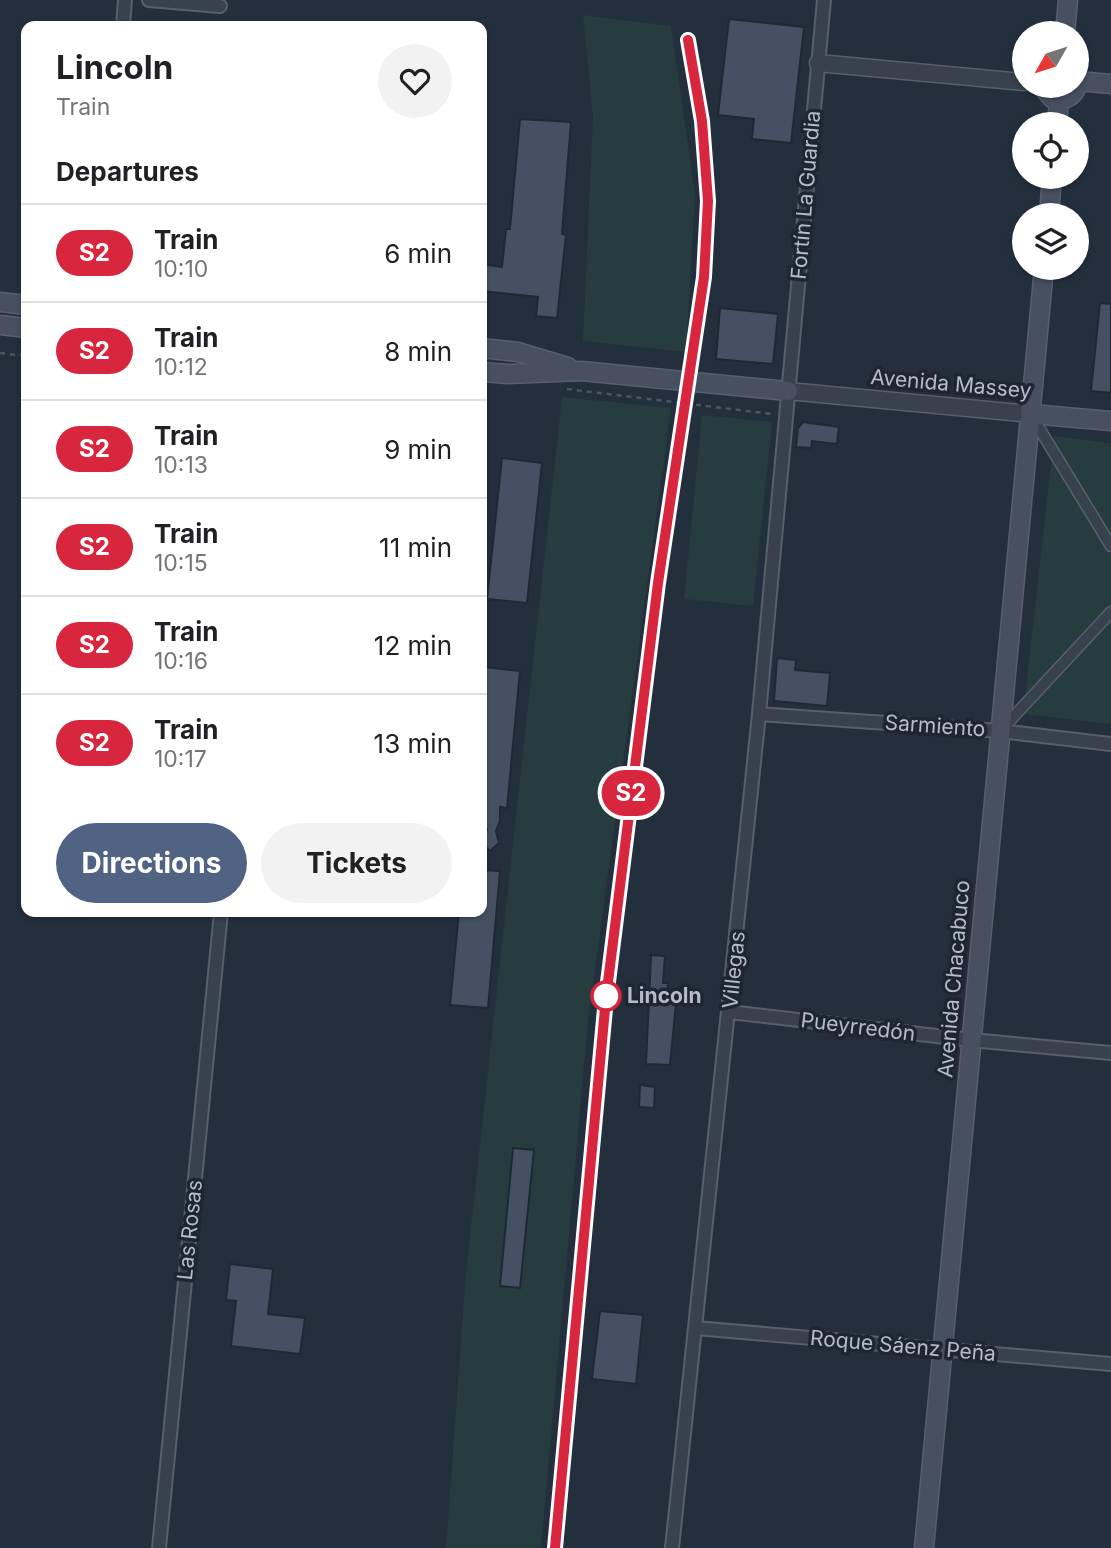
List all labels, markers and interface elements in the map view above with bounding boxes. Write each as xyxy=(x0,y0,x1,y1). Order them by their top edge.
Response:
north arrow xyxy=(1012,21,1088,98)
map controls xyxy=(1012,21,1089,280)
button: heart xyxy=(378,44,452,118)
text: Lincoln xyxy=(56,47,173,87)
text: Train xyxy=(56,93,110,121)
street label: Fortín La Guardia xyxy=(786,109,825,280)
button: locate xyxy=(1012,112,1089,189)
text: Departures xyxy=(56,156,199,187)
button: layers xyxy=(1012,203,1089,280)
text: Train xyxy=(154,224,218,255)
text: S2 xyxy=(79,238,110,267)
text: 6 min xyxy=(384,238,452,269)
text: 10:10 xyxy=(154,255,208,283)
text: Train xyxy=(154,322,218,353)
text: S2 xyxy=(79,336,110,365)
text: 8 min xyxy=(384,336,452,367)
text: 10:12 xyxy=(154,353,208,381)
street label: Avenida Massey xyxy=(870,364,1033,403)
text: Train xyxy=(154,420,218,451)
text: S2 xyxy=(79,434,110,463)
text: 9 min xyxy=(384,434,452,465)
text: 10:13 xyxy=(154,451,208,479)
text: Train xyxy=(154,518,218,549)
text: S2 xyxy=(79,532,110,561)
text: 11 min xyxy=(379,532,452,563)
text: 10:15 xyxy=(154,549,208,577)
text: Train xyxy=(154,616,218,647)
text: S2 xyxy=(79,630,110,659)
text: 12 min xyxy=(374,630,452,661)
text: 10:16 xyxy=(154,647,208,675)
street label: Sarmiento xyxy=(884,710,986,741)
text: Train xyxy=(154,714,218,745)
text: S2 xyxy=(79,728,110,757)
text: 13 min xyxy=(374,728,452,759)
text: 10:17 xyxy=(154,745,207,773)
line badge: S2 xyxy=(600,770,662,816)
text: S2 xyxy=(616,778,646,807)
button: Directions xyxy=(56,823,247,903)
button: Tickets xyxy=(261,823,452,903)
street label: Avenida Chacabuco xyxy=(932,879,975,1079)
street label: Villegas xyxy=(717,930,750,1010)
marker: Lincoln xyxy=(591,981,621,1011)
place label: Lincoln xyxy=(627,983,702,1008)
street label: Pueyrredón xyxy=(799,1007,917,1046)
street label: Las Rosas xyxy=(172,1179,207,1281)
street label: Roque Sáenz Peña xyxy=(809,1325,997,1366)

